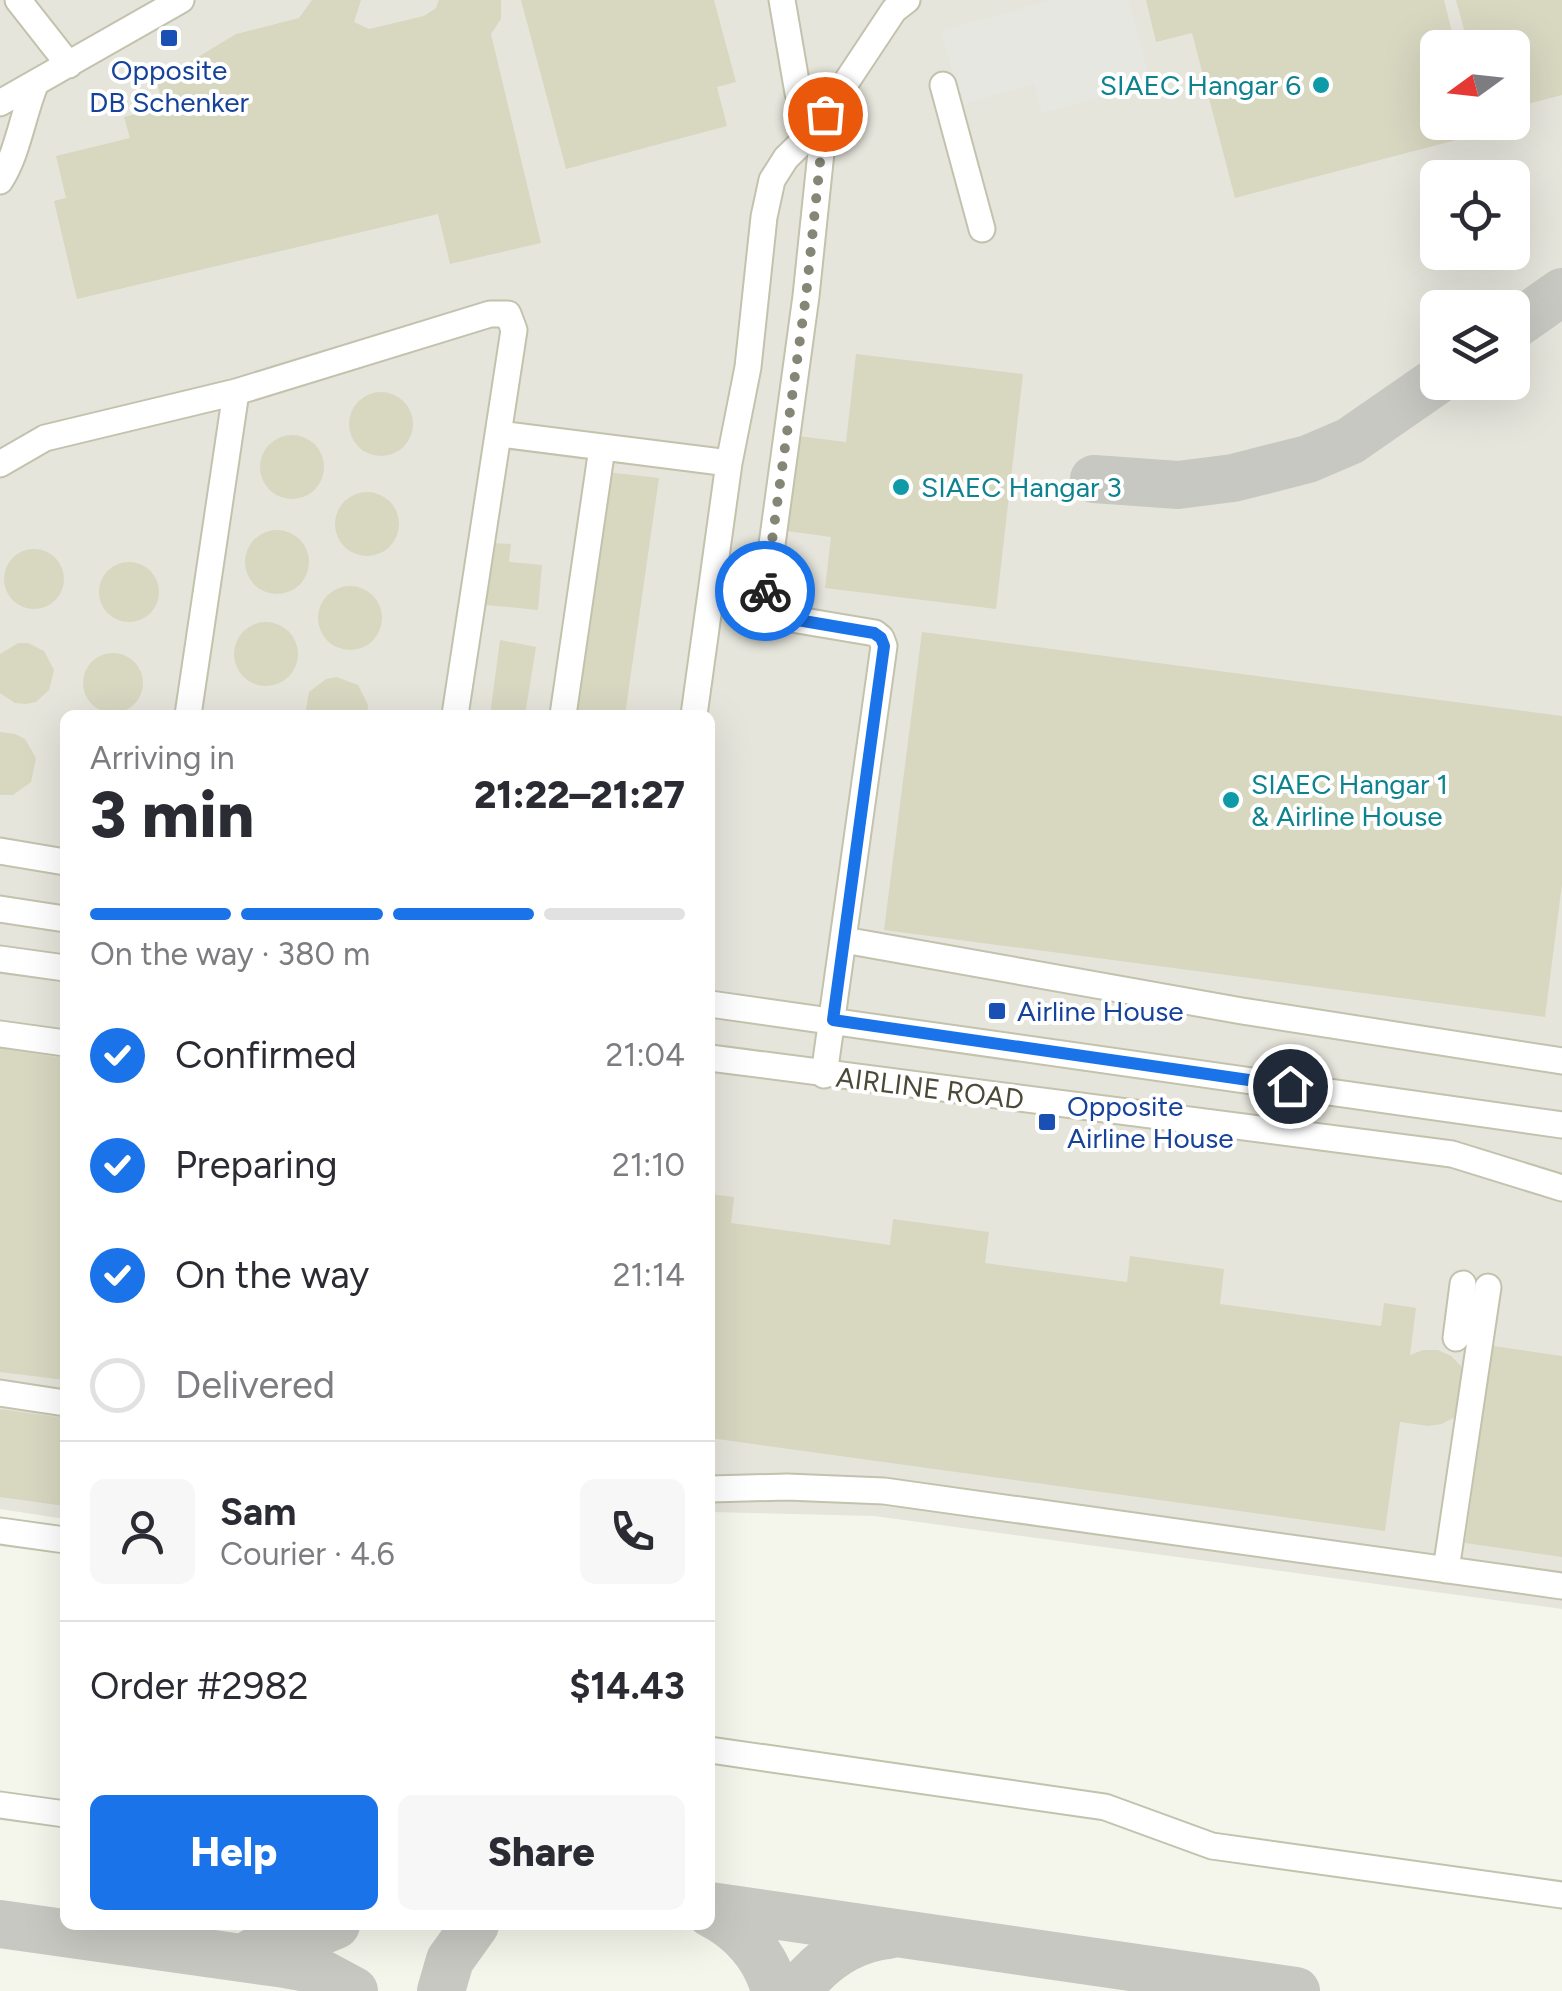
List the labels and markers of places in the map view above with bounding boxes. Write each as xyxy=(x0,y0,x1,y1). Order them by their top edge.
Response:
marker: Opposite DB Schenker xyxy=(158,27,180,49)
place label: Opposite DB Schenker xyxy=(89,53,250,119)
place label: SIAEC Hangar 6 xyxy=(1100,68,1301,102)
pin xyxy=(783,72,868,157)
marker: SIAEC Hangar 6 xyxy=(1310,74,1332,96)
place label: SIAEC Hangar 3 xyxy=(921,470,1122,504)
marker: SIAEC Hangar 3 xyxy=(890,476,912,498)
place label: SIAEC Hangar 1 & Airline House xyxy=(1251,767,1448,833)
marker: SIAEC Hangar 1 & Airline House xyxy=(1220,789,1242,811)
place label: Airline House xyxy=(1017,994,1184,1028)
marker: Airline House xyxy=(986,1000,1008,1022)
pin xyxy=(1248,1044,1333,1129)
place label: Opposite Airline House xyxy=(1067,1089,1234,1155)
marker: Opposite Airline House xyxy=(1036,1111,1058,1133)

